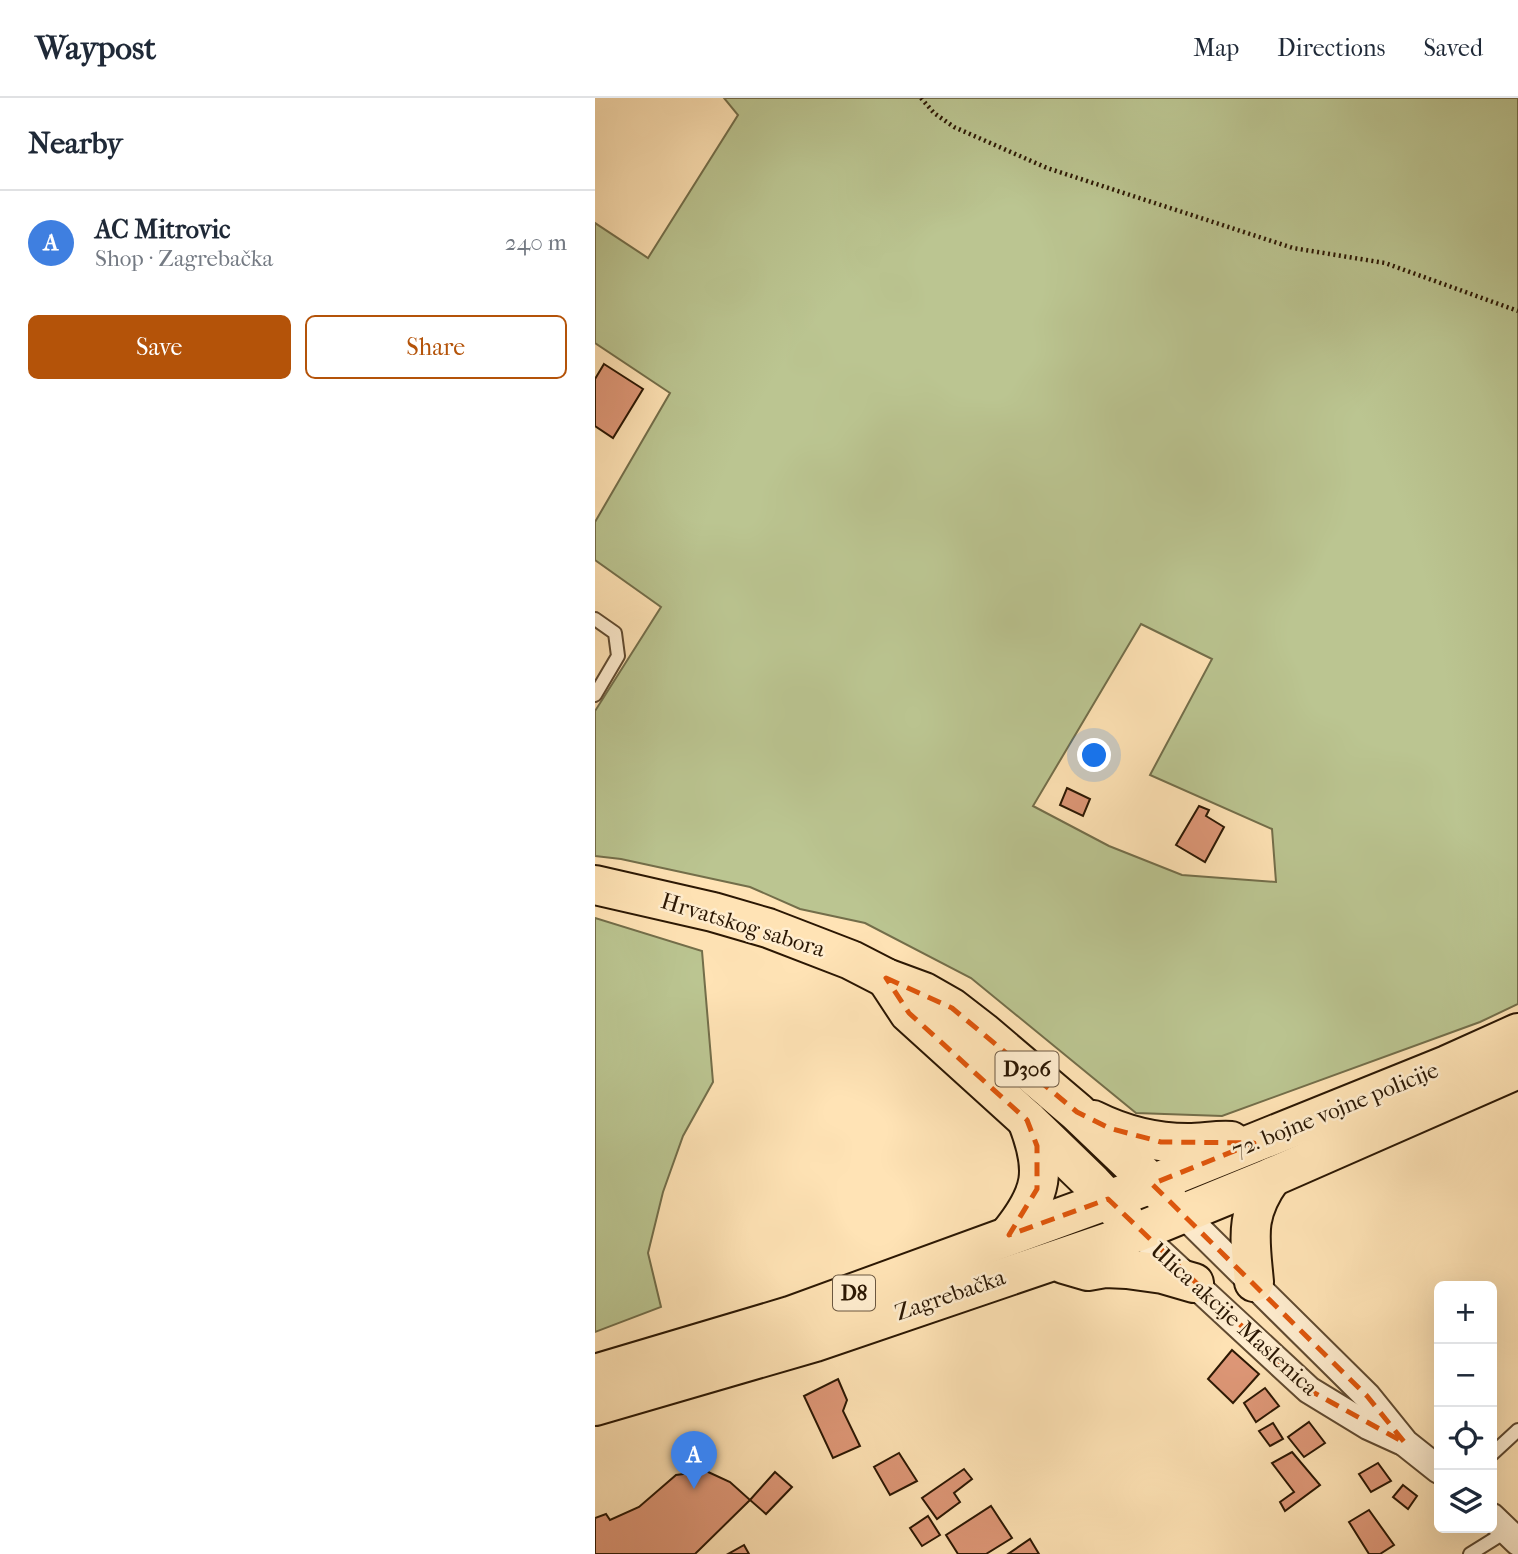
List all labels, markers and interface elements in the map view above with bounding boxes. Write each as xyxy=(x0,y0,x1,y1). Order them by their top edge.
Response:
text: Waypost xyxy=(35,29,156,68)
text: Map xyxy=(1193,34,1239,62)
text: Directions xyxy=(1277,34,1385,62)
text: Saved xyxy=(1423,34,1483,62)
text: Nearby xyxy=(28,126,123,161)
text: AC Mitrovic xyxy=(95,214,231,245)
text: A xyxy=(44,229,58,256)
text: 240 m xyxy=(505,229,567,256)
text: Shop · Zagrebačka xyxy=(95,245,273,272)
button: Save xyxy=(28,315,291,379)
button: Share xyxy=(305,315,567,379)
your location xyxy=(1077,738,1111,772)
street label: Hrvatskog sabora xyxy=(658,887,829,963)
road number: D306 xyxy=(995,1052,1059,1086)
street label: 72. bojne vojne policije xyxy=(1228,1056,1442,1164)
street label: Ulica akcije Maslenica xyxy=(1145,1237,1324,1402)
street label: Zagrebačka xyxy=(891,1263,1009,1326)
road number: D8 xyxy=(833,1276,875,1310)
map controls xyxy=(1434,1281,1497,1533)
button: + xyxy=(1434,1281,1497,1344)
button: − xyxy=(1434,1344,1497,1407)
button: locate xyxy=(1434,1407,1497,1470)
pin: A xyxy=(671,1431,717,1489)
button: layers xyxy=(1434,1470,1497,1533)

